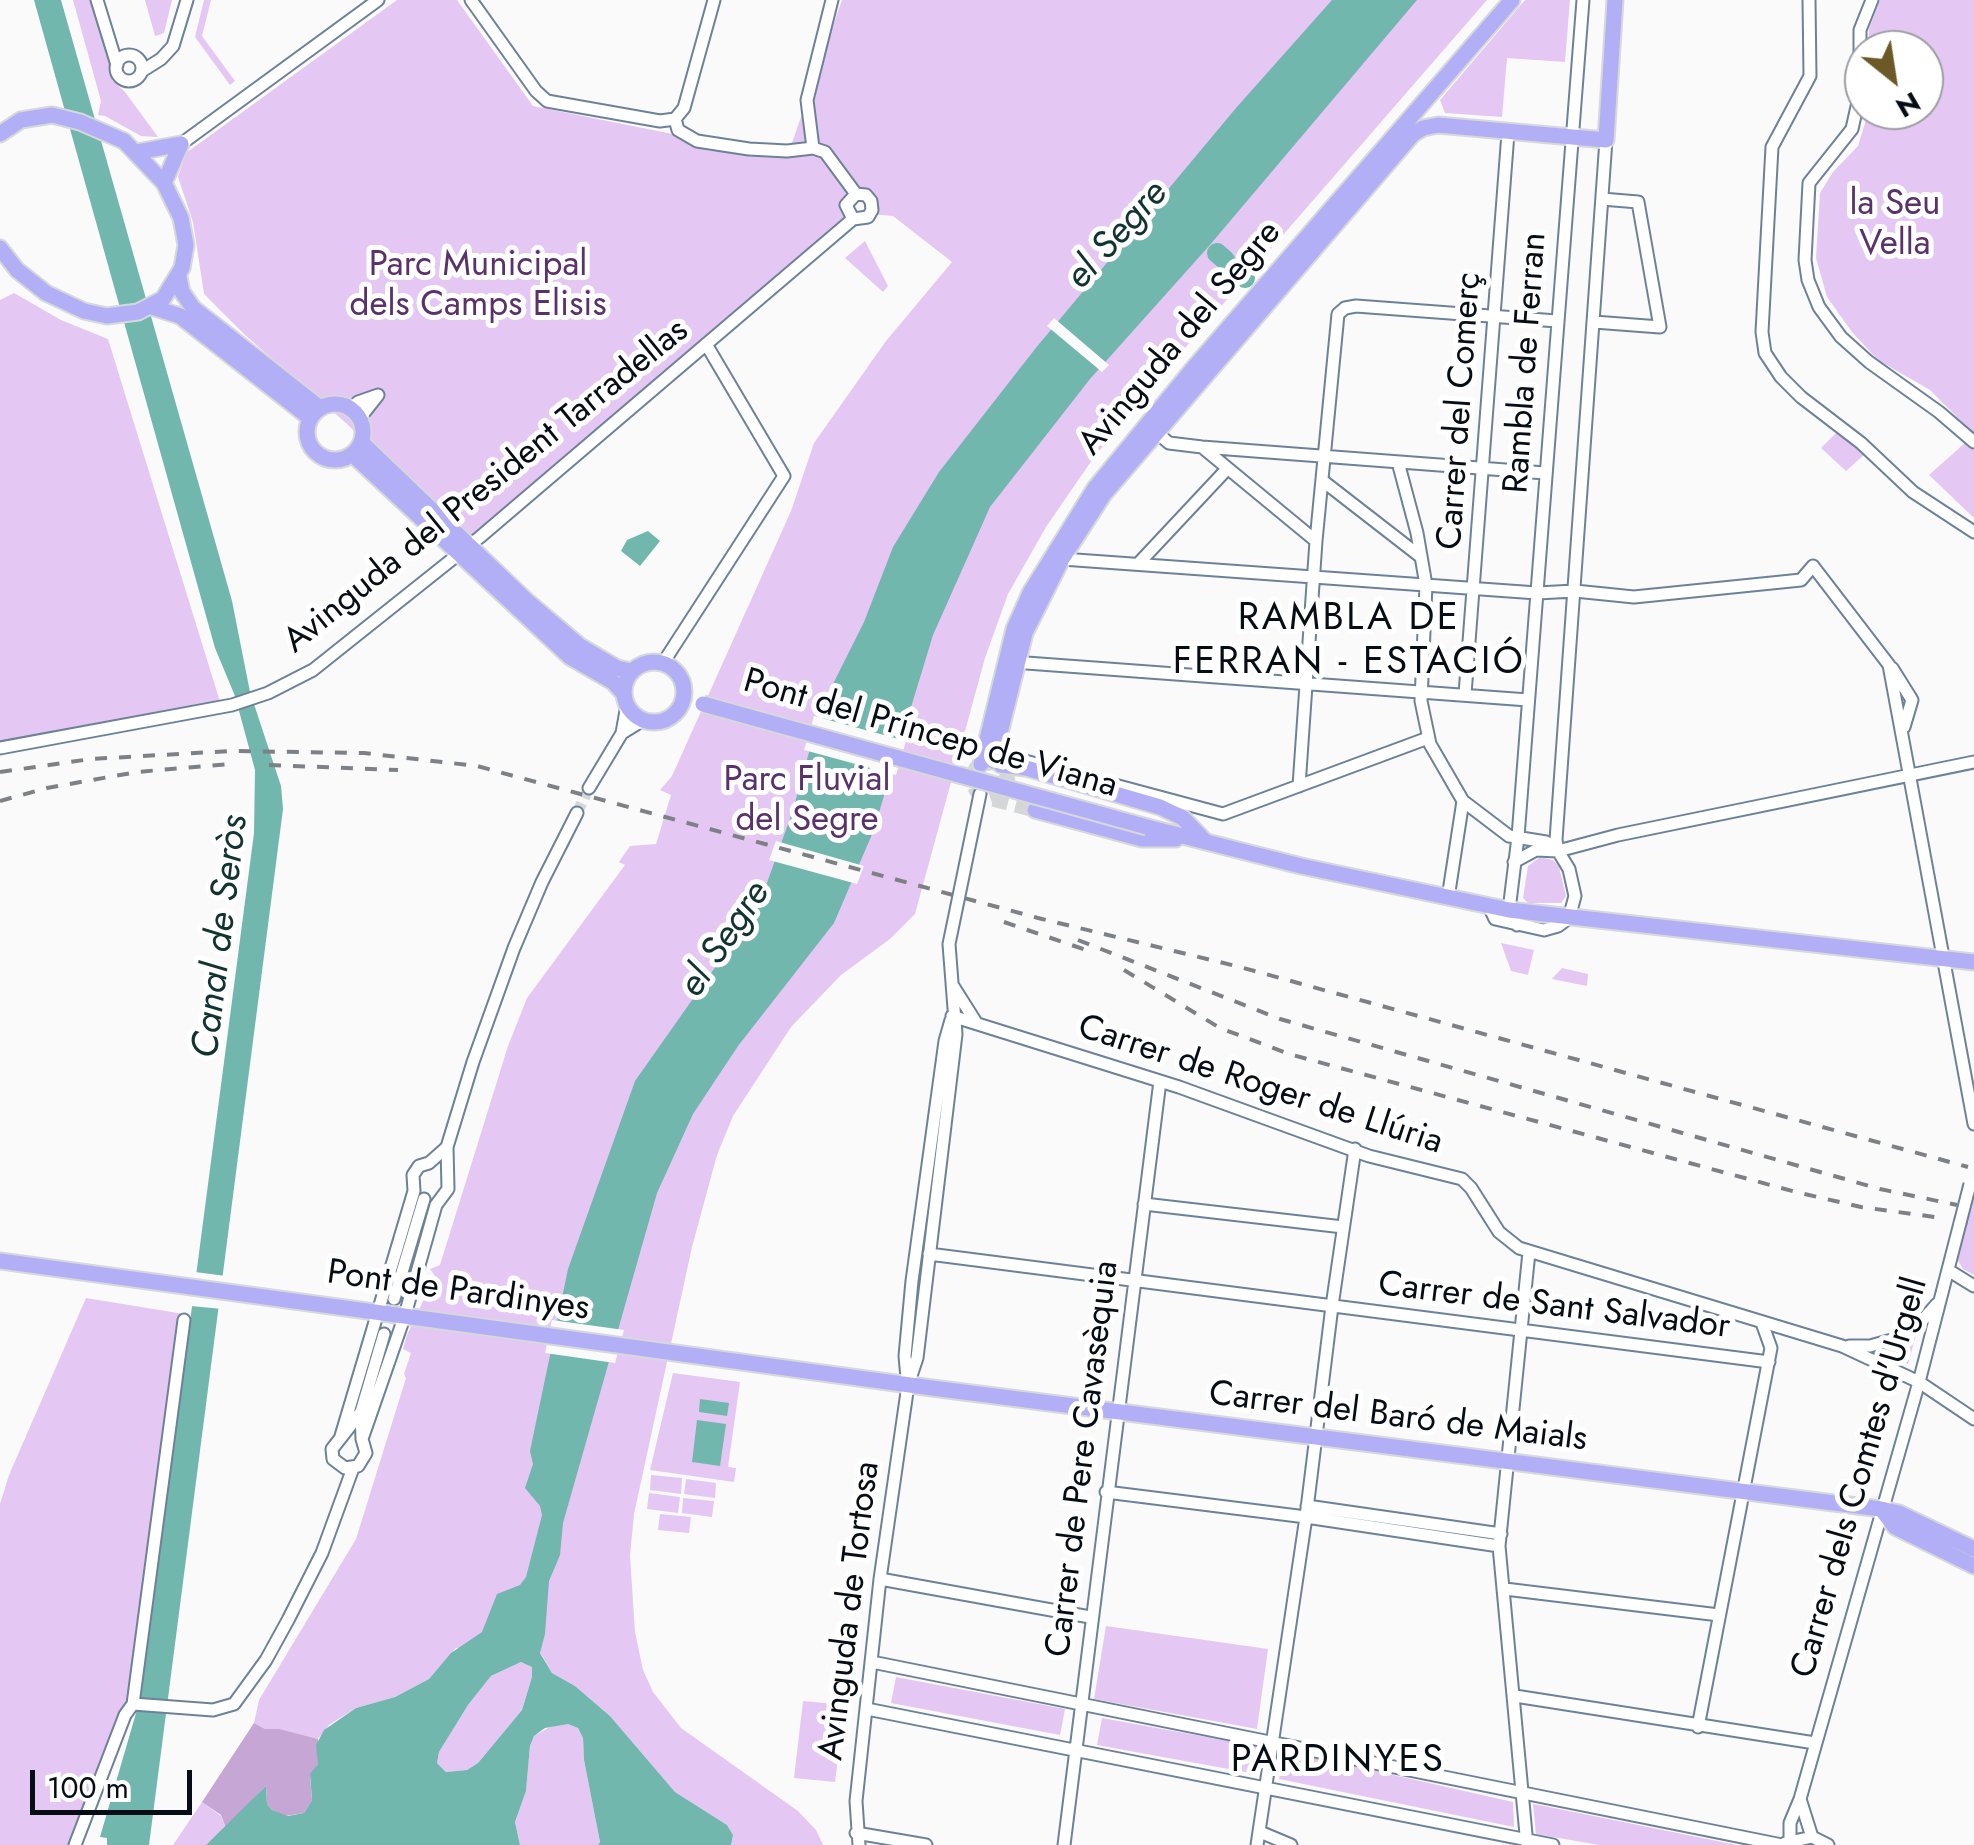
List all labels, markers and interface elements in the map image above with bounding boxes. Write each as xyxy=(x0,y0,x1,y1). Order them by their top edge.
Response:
north arrow xyxy=(1844,30,1944,130)
text: N xyxy=(1888,81,1928,128)
water label: el Segre xyxy=(1057,172,1179,300)
park label: la Seu Vella xyxy=(1850,185,1940,267)
street label: Avinguda del Segre xyxy=(1071,213,1291,465)
street label: Rambla de Ferran xyxy=(1497,231,1557,495)
park label: Parc Municipal dels Camps Elisis xyxy=(349,246,607,328)
street label: Carrer del Comerç xyxy=(1430,271,1492,551)
street label: Avinguda del President Tarradellas xyxy=(276,311,698,663)
district label: RAMBLA DE FERRAN - ESTACIÓ xyxy=(1173,597,1525,686)
street label: Pont del Príncep de Viana xyxy=(738,661,1122,809)
park label: Parc Fluvial del Segre xyxy=(724,761,890,843)
water label: Canal de Seròs xyxy=(184,813,260,1061)
water label: el Segre xyxy=(671,873,781,1007)
street label: Carrer de Roger de Llúria xyxy=(1072,1007,1448,1165)
street label: Pont de Pardinyes xyxy=(324,1253,592,1331)
street label: Carrer de Pere Cavasèquia xyxy=(1039,1259,1129,1659)
street label: Carrer de Sant Salvador xyxy=(1376,1265,1732,1349)
street label: Carrer dels Comtes d'Urgell xyxy=(1784,1273,1938,1683)
street label: Carrer del Baró de Maials xyxy=(1207,1374,1589,1462)
street label: Avinguda de Tortosa xyxy=(812,1459,890,1763)
district label: PARDINYES xyxy=(1231,1739,1445,1785)
scale bar xyxy=(35,1750,198,1812)
text: 100 m xyxy=(47,1766,129,1809)

